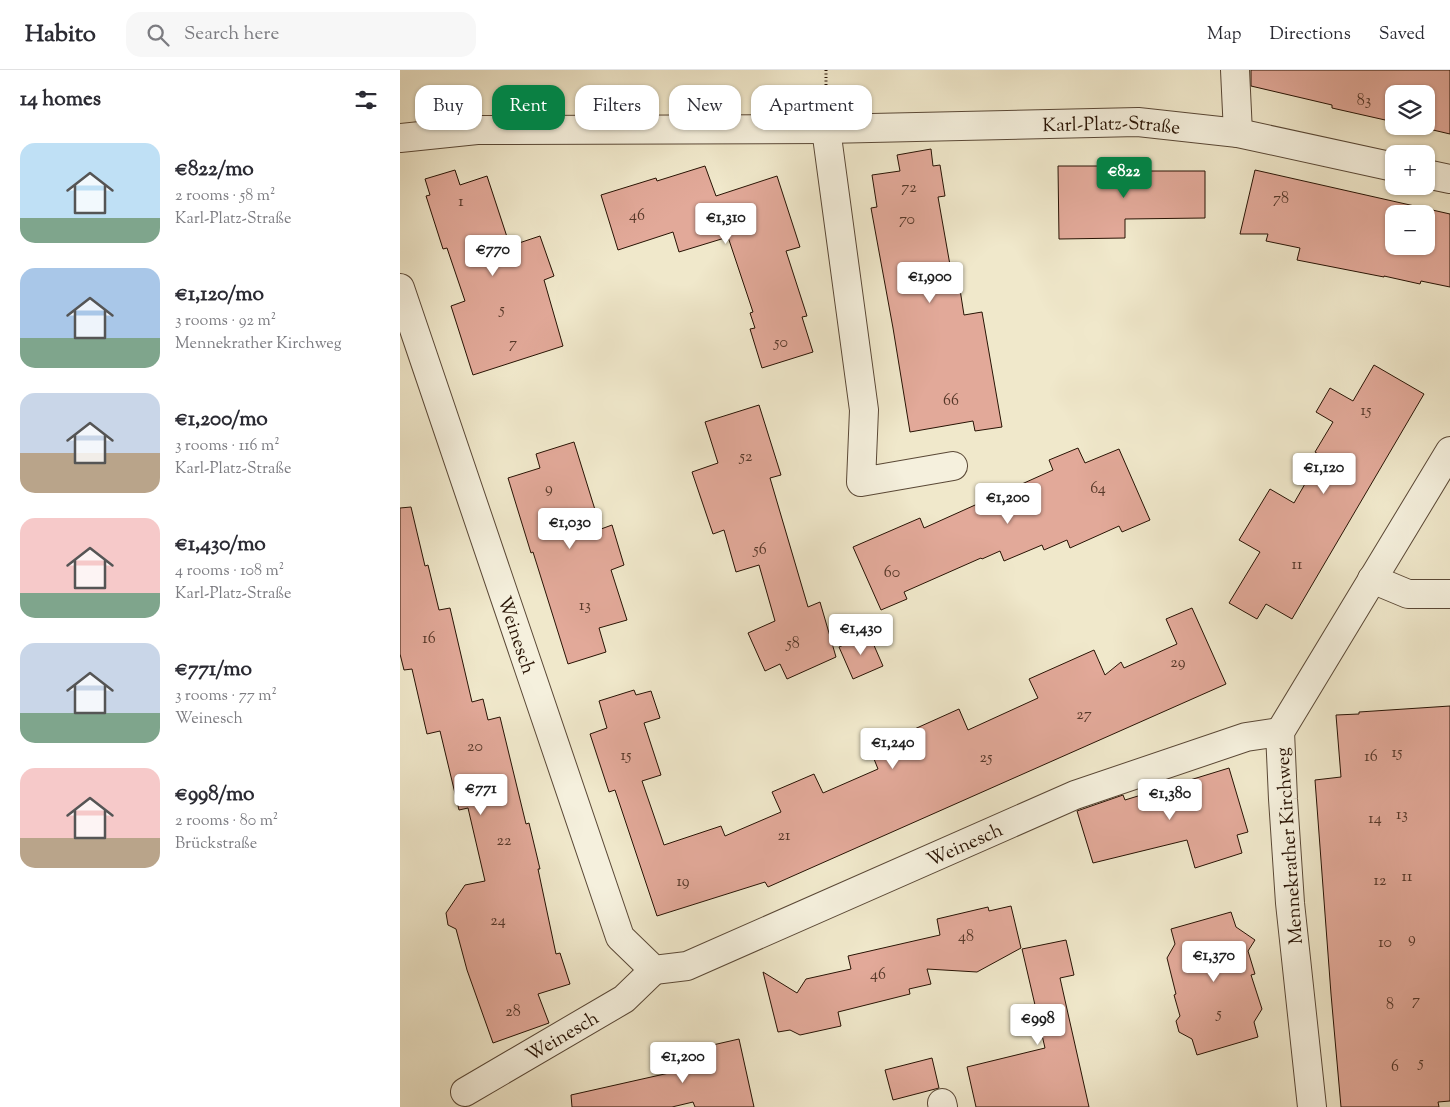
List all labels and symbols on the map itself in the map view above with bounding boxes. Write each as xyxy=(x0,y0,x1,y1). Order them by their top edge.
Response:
house number: 83 xyxy=(1357,90,1371,113)
street label: Karl-Platz-Straße xyxy=(1042,111,1182,143)
pin: €822 xyxy=(1094,156,1154,199)
house number: 72 xyxy=(901,177,917,200)
house number: 78 xyxy=(1273,188,1289,211)
house number: 1 xyxy=(458,191,464,214)
pin: €1,310 xyxy=(685,202,767,245)
house number: 46 xyxy=(629,205,645,228)
house number: 70 xyxy=(899,209,915,232)
pin: €770 xyxy=(463,234,523,277)
pin: €1,900 xyxy=(889,262,971,304)
house number: 5 xyxy=(498,299,505,322)
house number: 50 xyxy=(773,332,788,355)
house number: 7 xyxy=(509,333,517,356)
house number: 66 xyxy=(943,390,959,413)
house number: 15 xyxy=(1361,400,1372,423)
house number: 52 xyxy=(739,446,753,469)
pin: €1,120 xyxy=(1283,452,1365,495)
house number: 9 xyxy=(545,478,553,501)
house number: 64 xyxy=(1090,478,1106,501)
pin: €1,200 xyxy=(967,482,1049,525)
pin: €1,030 xyxy=(529,508,611,550)
house number: 56 xyxy=(752,539,767,562)
house number: 11 xyxy=(1292,554,1303,577)
house number: 60 xyxy=(884,562,900,585)
street label: Weinesch xyxy=(489,593,541,678)
house number: 13 xyxy=(579,595,591,618)
pin: €1,430 xyxy=(820,614,902,656)
house number: 16 xyxy=(422,628,436,651)
house number: 58 xyxy=(785,633,800,656)
house number: 29 xyxy=(1170,652,1186,675)
house number: 27 xyxy=(1076,704,1092,727)
pin: €1,240 xyxy=(852,728,934,770)
house number: 20 xyxy=(467,736,483,759)
house number: 15 xyxy=(1392,742,1403,765)
house number: 15 xyxy=(621,745,632,768)
street label: Mennekrather Kirchweg xyxy=(1270,746,1311,945)
house number: 16 xyxy=(1364,746,1378,769)
house number: 25 xyxy=(980,747,993,770)
pin: €771 xyxy=(451,774,511,816)
pin: €1,380 xyxy=(1129,778,1211,821)
house number: 13 xyxy=(1396,804,1408,827)
house number: 14 xyxy=(1368,808,1382,831)
street label: Weinesch xyxy=(923,817,1008,875)
house number: 21 xyxy=(778,825,791,848)
house number: 22 xyxy=(497,830,512,853)
house number: 11 xyxy=(1402,866,1413,889)
house number: 12 xyxy=(1374,870,1387,893)
house number: 19 xyxy=(676,871,690,894)
house number: 24 xyxy=(490,910,506,933)
house number: 48 xyxy=(958,926,974,949)
house number: 9 xyxy=(1408,928,1416,951)
house number: 10 xyxy=(1378,932,1392,955)
pin: €1,370 xyxy=(1173,940,1255,983)
house number: 46 xyxy=(870,964,886,987)
house number: 7 xyxy=(1412,990,1420,1013)
house number: 8 xyxy=(1386,994,1394,1017)
house number: 28 xyxy=(505,1001,521,1024)
house number: 5 xyxy=(1215,1003,1222,1026)
pin: €998 xyxy=(1008,1004,1068,1046)
street label: Weinesch xyxy=(521,1006,605,1070)
pin: €1,200 xyxy=(642,1042,724,1084)
house number: 5 xyxy=(1417,1052,1424,1075)
house number: 6 xyxy=(1391,1056,1399,1079)

